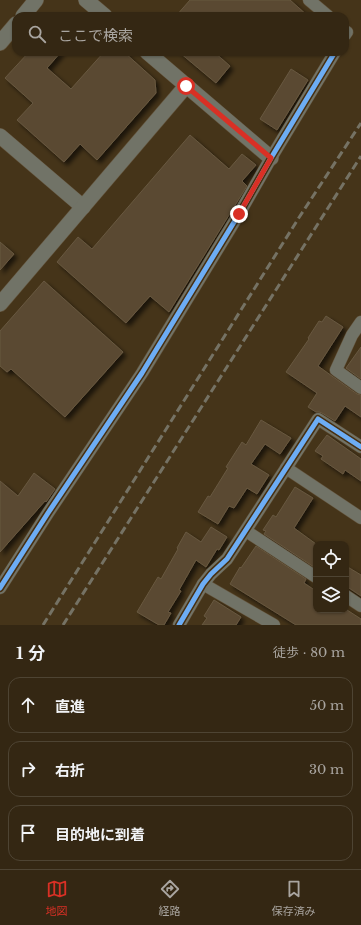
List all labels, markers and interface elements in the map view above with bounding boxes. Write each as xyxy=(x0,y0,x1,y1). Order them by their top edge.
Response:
search box xyxy=(12,12,349,56)
icon: search xyxy=(26,23,48,45)
text: ここで検索 xyxy=(58,26,133,45)
route start xyxy=(177,77,195,95)
route end xyxy=(230,205,248,223)
map controls xyxy=(313,541,349,613)
button: locate xyxy=(313,541,349,577)
button: layers xyxy=(313,577,349,613)
text: 1 分 xyxy=(16,643,45,664)
text: 徒歩 · 80 m xyxy=(273,644,345,661)
icon: ahead xyxy=(17,694,39,716)
text: 直進 xyxy=(55,697,85,716)
text: 50 m xyxy=(310,697,344,714)
icon: right xyxy=(17,758,39,780)
text: 右折 xyxy=(55,761,85,780)
text: 30 m xyxy=(309,761,344,778)
icon: arrive xyxy=(17,822,39,844)
text: 目的地に到着 xyxy=(55,825,145,844)
tab: 地図 xyxy=(46,878,68,918)
tab: 経路 xyxy=(159,878,181,918)
tab: 保存済み xyxy=(272,878,316,918)

